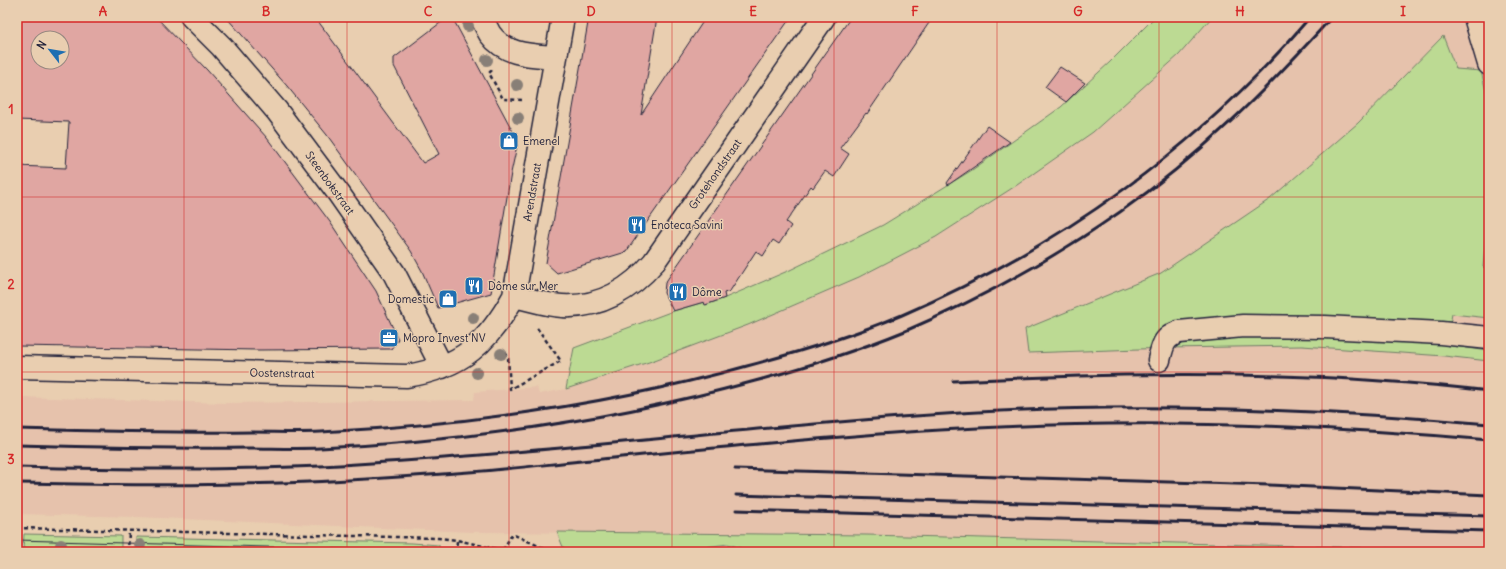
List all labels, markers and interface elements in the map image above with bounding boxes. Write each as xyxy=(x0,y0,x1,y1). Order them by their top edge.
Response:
text: A xyxy=(99,3,108,20)
text: B xyxy=(262,3,271,20)
text: C xyxy=(424,3,433,20)
text: D xyxy=(586,3,596,20)
text: E xyxy=(749,3,757,20)
text: F xyxy=(911,3,919,20)
text: G xyxy=(1073,3,1083,20)
text: H xyxy=(1235,3,1245,20)
text: I xyxy=(1400,3,1406,20)
north arrow xyxy=(30,30,70,70)
text: N xyxy=(33,38,49,52)
text: 1 xyxy=(8,101,14,118)
shop icon: Emenel xyxy=(498,130,520,152)
place label: Emenel xyxy=(523,134,560,148)
street label: Grotehondstraat xyxy=(686,136,745,212)
street label: Steenbokstraat xyxy=(302,149,358,218)
street label: Arendstraat xyxy=(520,161,544,222)
restaurant icon: Enoteca Savini xyxy=(626,214,648,236)
place label: Enoteca Savini xyxy=(651,218,723,232)
restaurant icon: Dôme sur Mer xyxy=(463,275,485,297)
text: 2 xyxy=(7,276,15,293)
place label: Dôme sur Mer xyxy=(488,279,558,293)
restaurant icon: Dôme xyxy=(667,281,689,303)
place label: Dôme xyxy=(692,285,722,299)
shop icon: Domestic xyxy=(437,288,459,310)
place label: Domestic xyxy=(388,292,434,306)
office icon: Mopro Invest NV xyxy=(378,327,400,349)
place label: Mopro Invest NV xyxy=(403,331,486,345)
street label: Oostenstraat xyxy=(249,365,315,381)
text: 3 xyxy=(7,451,15,468)

